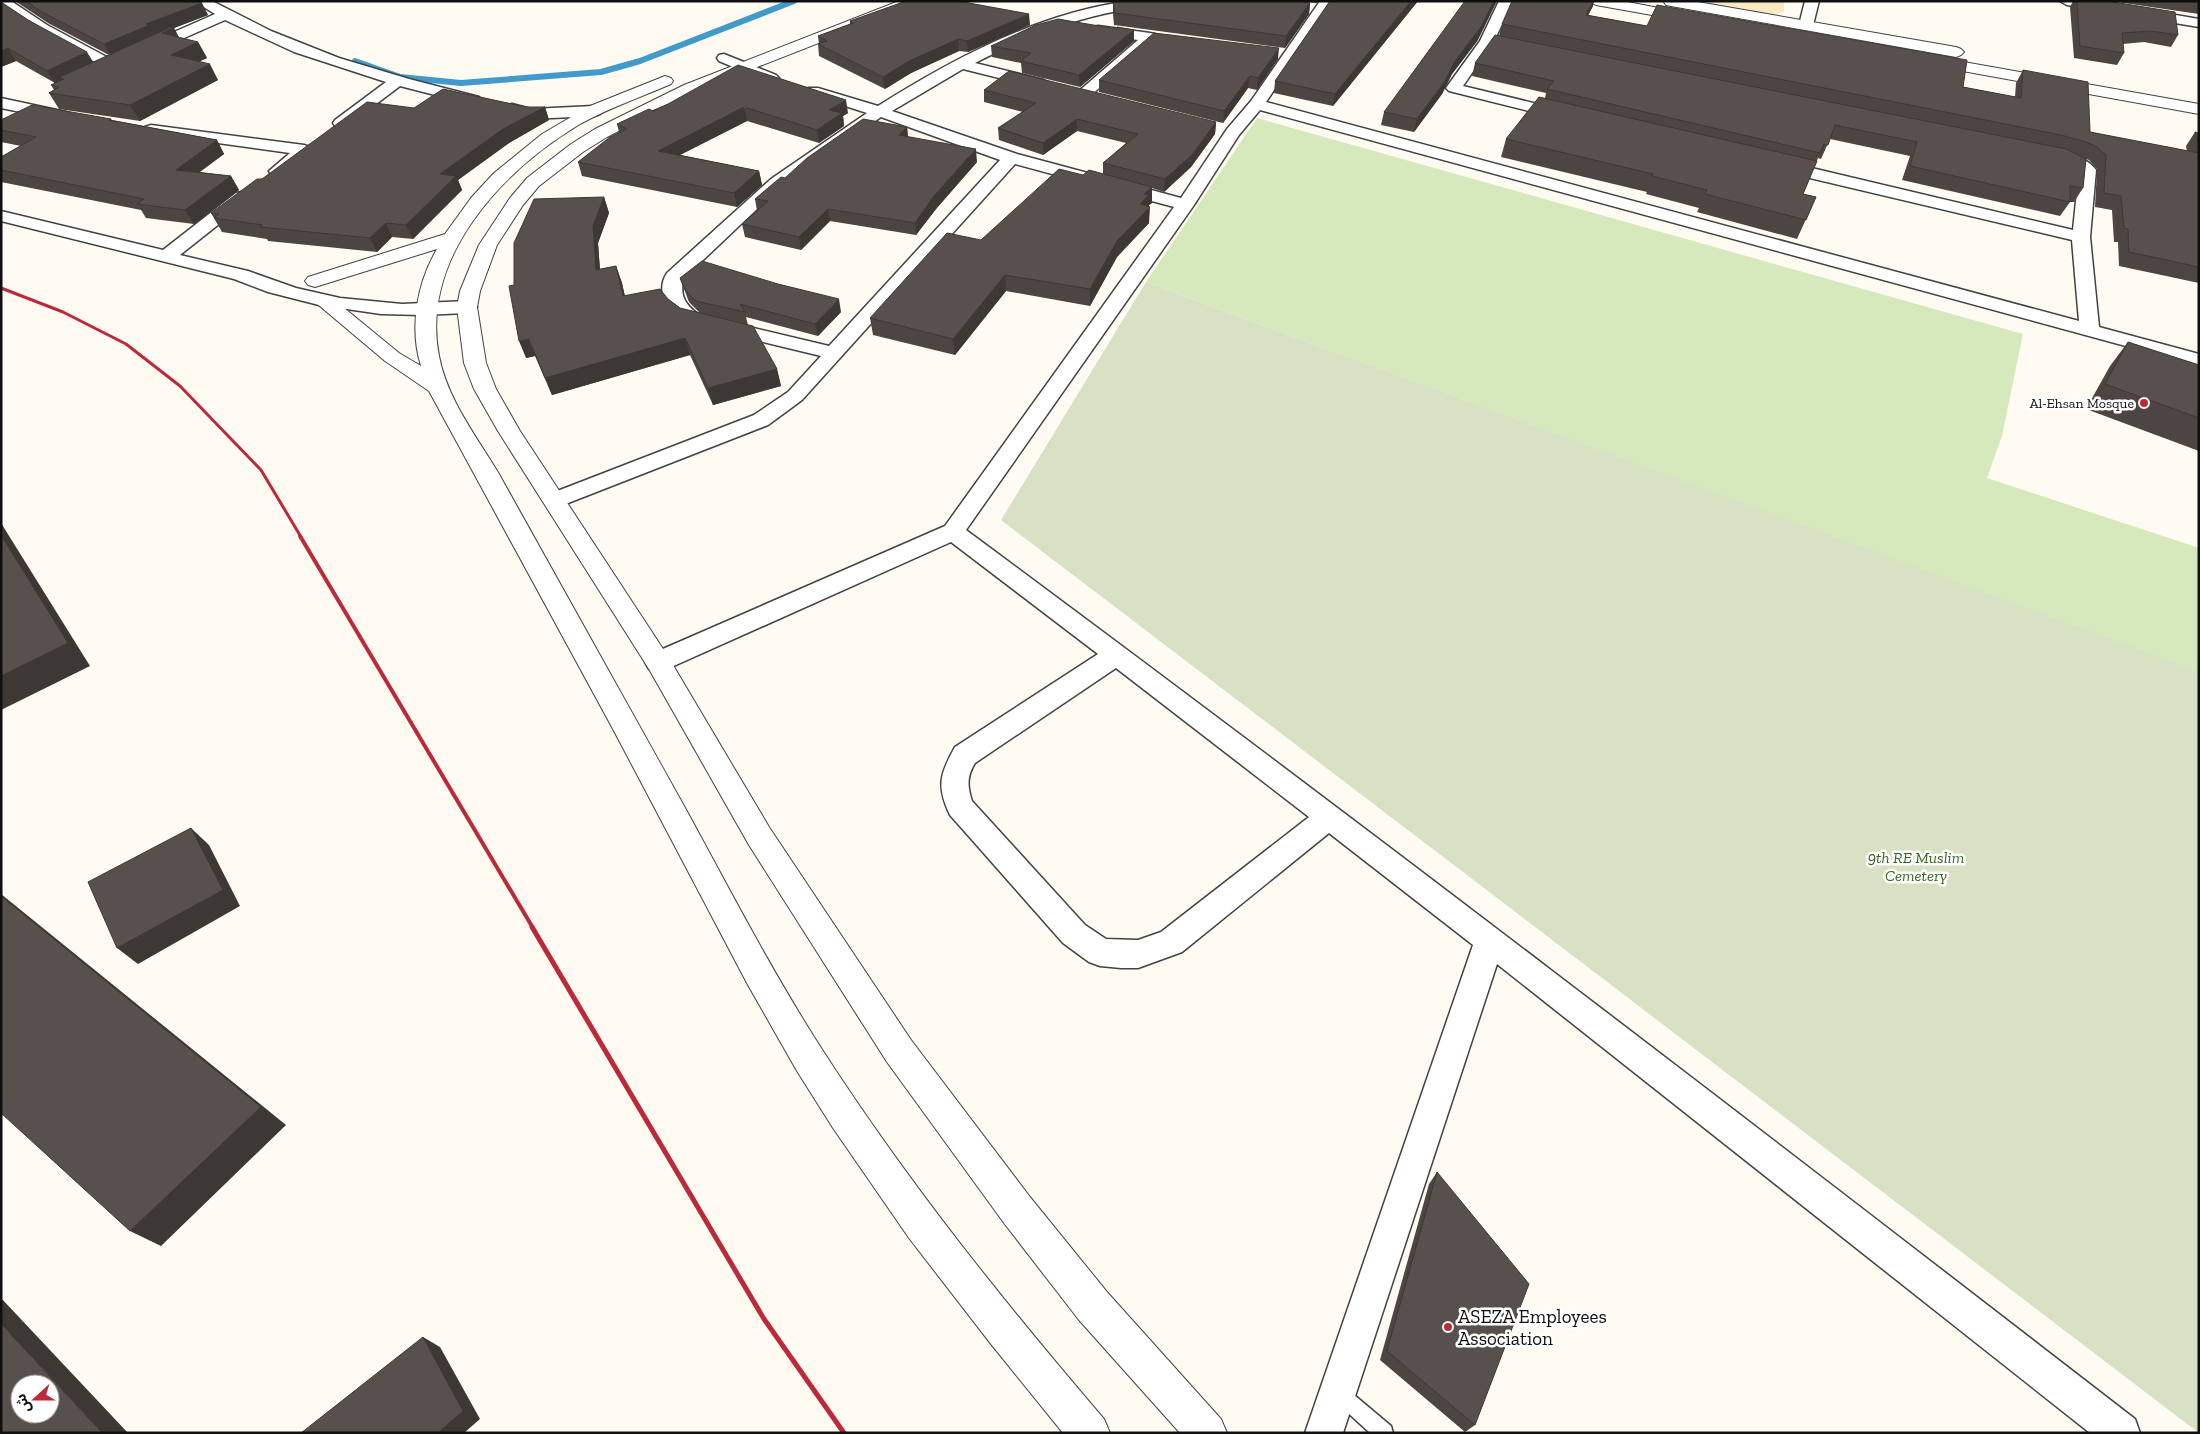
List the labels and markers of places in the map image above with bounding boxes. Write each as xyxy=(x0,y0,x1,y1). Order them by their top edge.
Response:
place label: Al-Ehsan Mosque xyxy=(2029,395,2134,412)
marker: Al-Ehsan Mosque xyxy=(2138,397,2150,409)
place label: ASEZA Employees Association xyxy=(1458,1305,1607,1350)
marker: ASEZA Employees Association xyxy=(1442,1321,1454,1333)

